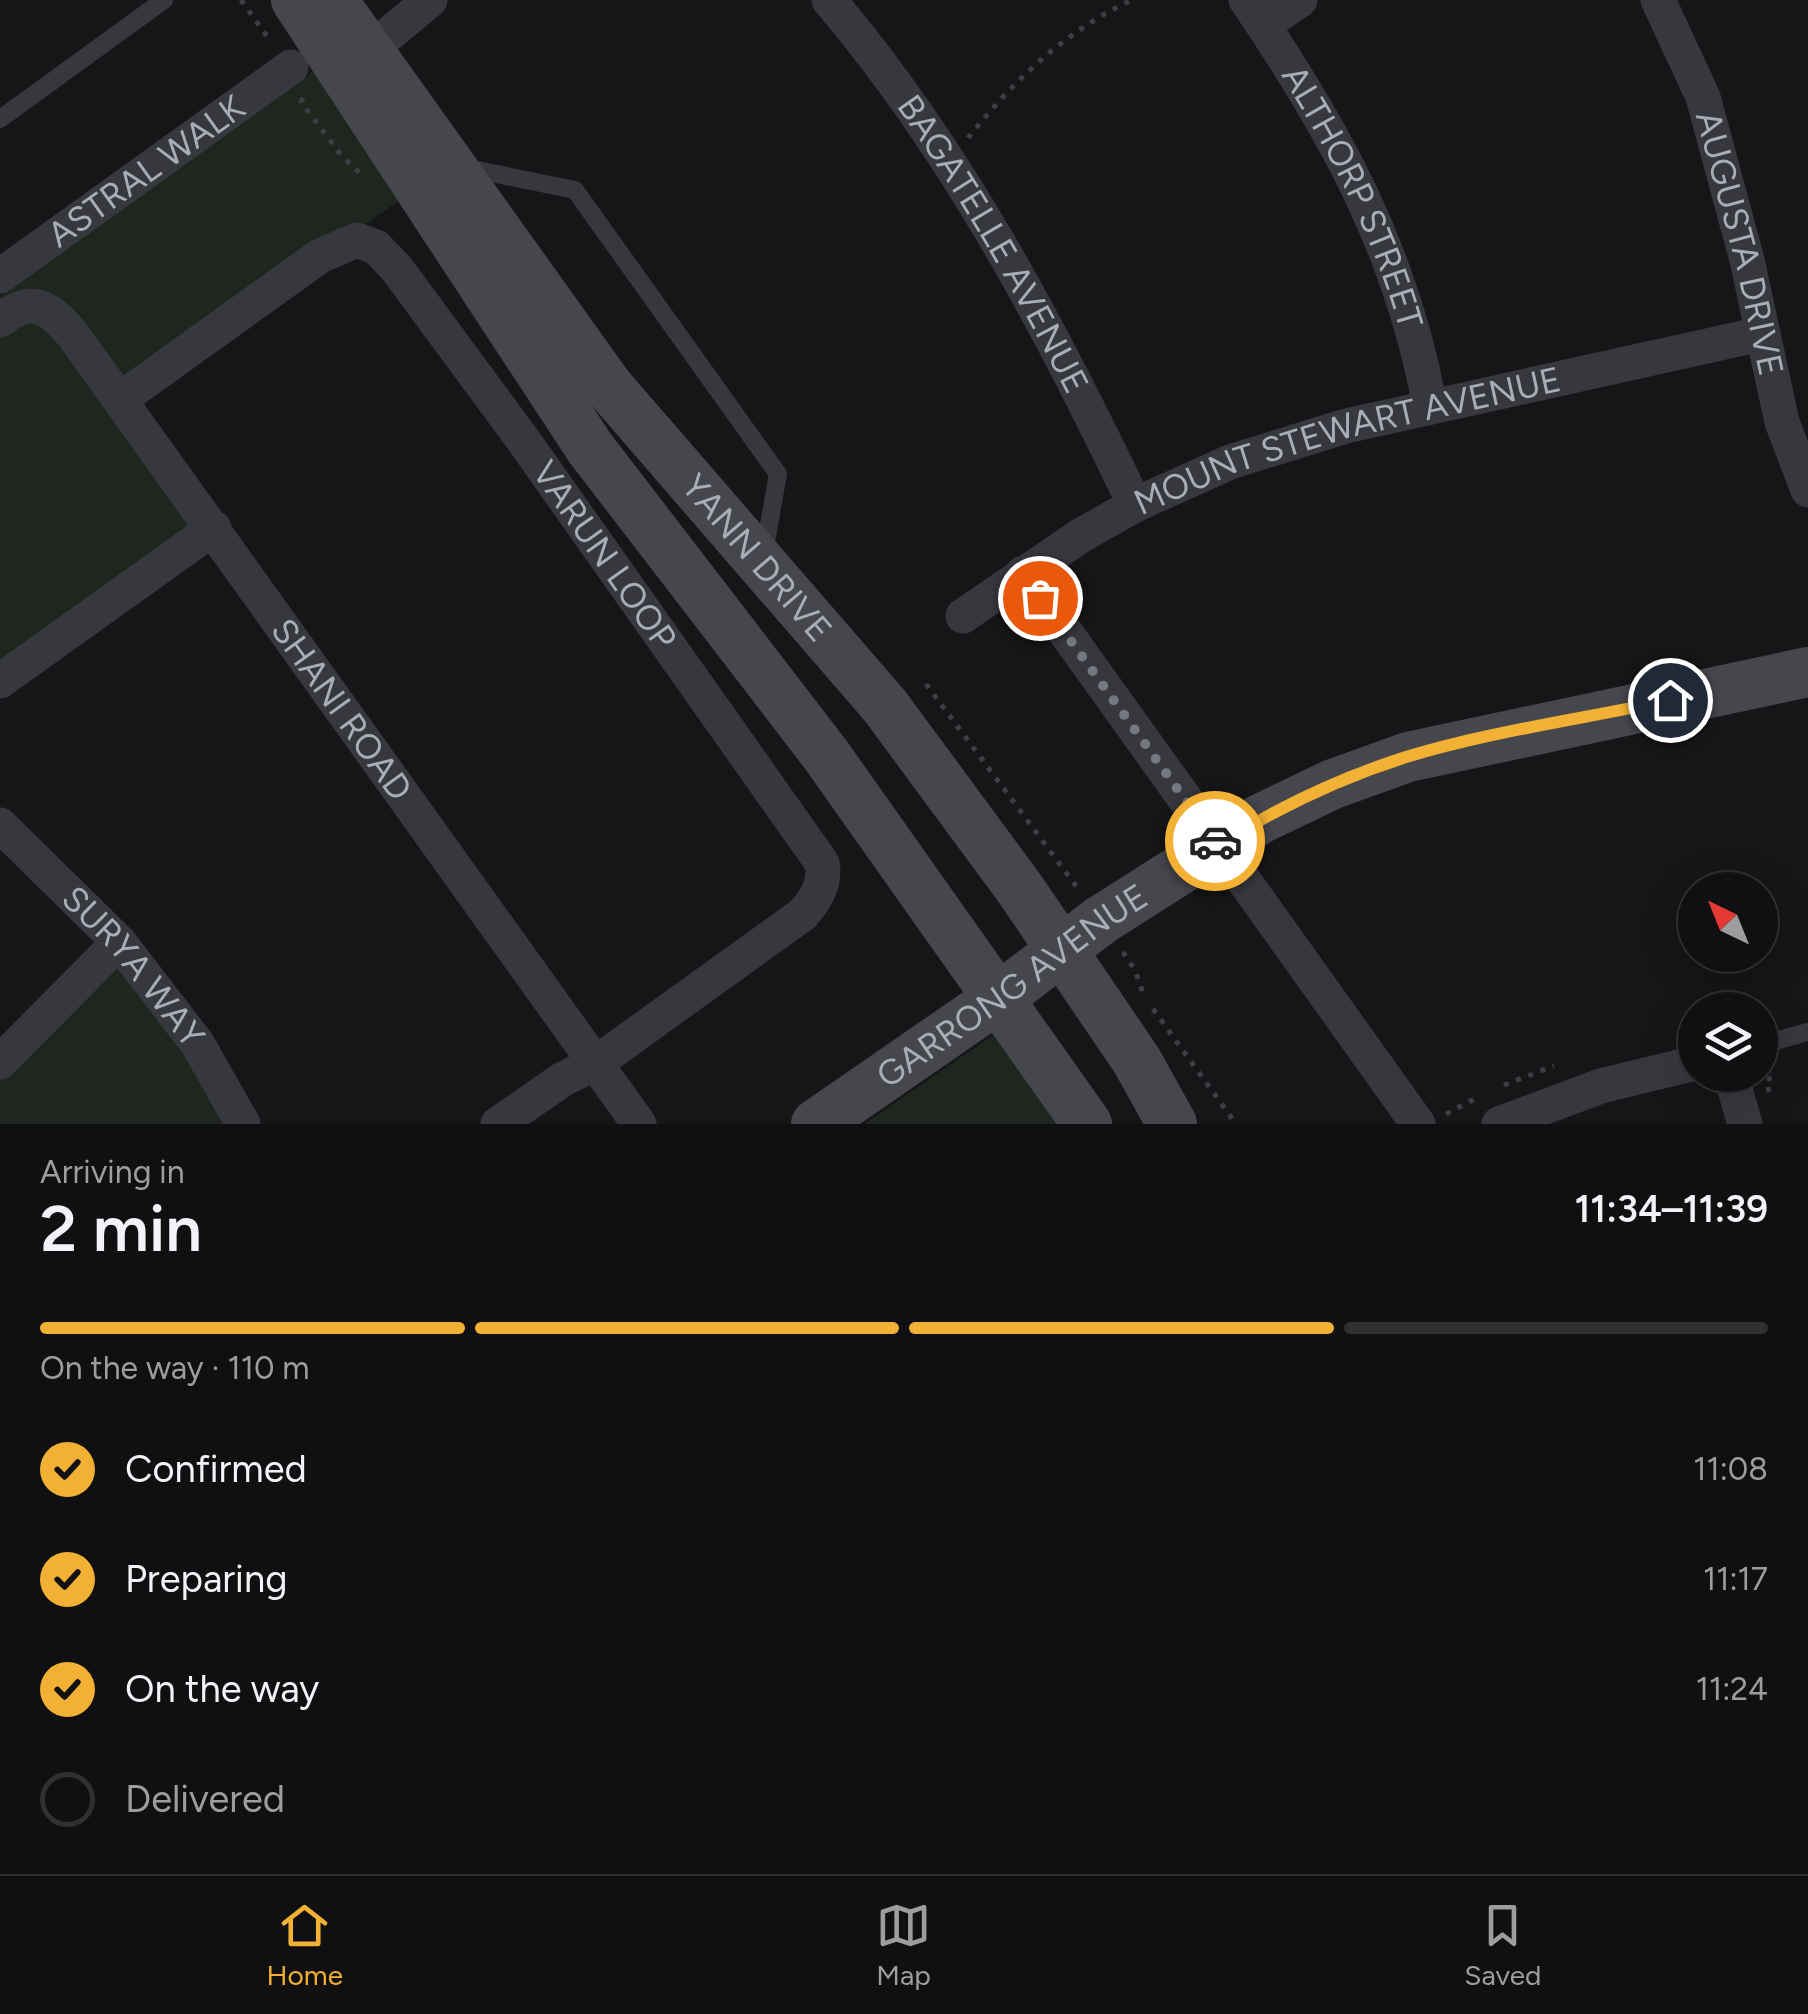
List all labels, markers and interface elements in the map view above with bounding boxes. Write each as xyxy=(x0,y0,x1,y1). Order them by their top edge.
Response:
street label: ALTHORP STREET xyxy=(1273,57,1432,333)
street label: ASTRAL WALK xyxy=(39,86,253,256)
street label: BAGATELLE AVENUE xyxy=(889,87,1097,400)
street label: AUGUSTA DRIVE xyxy=(1687,106,1792,380)
street label: MOUNT STEWART AVENUE xyxy=(1127,358,1565,524)
street label: VARUN LOOP xyxy=(524,453,685,657)
street label: YANN DRIVE xyxy=(673,466,841,650)
pin xyxy=(998,556,1083,641)
icon: bag xyxy=(1013,571,1068,626)
street label: SHANI ROAD xyxy=(262,611,421,809)
pin xyxy=(1628,658,1713,743)
icon: home xyxy=(1643,673,1698,728)
courier xyxy=(1165,791,1265,891)
icon: car xyxy=(1188,814,1243,869)
north arrow xyxy=(1678,872,1778,972)
map controls xyxy=(1678,872,1778,1092)
street label: GARRONG AVENUE xyxy=(869,875,1155,1097)
street label: SURYA WAY xyxy=(54,877,214,1056)
button: layers xyxy=(1678,992,1778,1092)
text: Arriving in xyxy=(40,1153,185,1191)
text: 11:34–11:39 xyxy=(1574,1186,1768,1232)
text: 2 min xyxy=(40,1189,202,1267)
text: On the way · 110 m xyxy=(40,1349,310,1387)
icon: check xyxy=(40,1442,95,1497)
text: Confirmed xyxy=(125,1446,307,1492)
text: 11:08 xyxy=(1693,1450,1768,1488)
icon: check xyxy=(40,1552,95,1607)
text: Preparing xyxy=(125,1556,287,1602)
text: 11:17 xyxy=(1703,1560,1768,1598)
icon: check xyxy=(40,1662,95,1717)
text: On the way xyxy=(125,1666,319,1712)
text: 11:24 xyxy=(1696,1670,1768,1708)
text: Delivered xyxy=(125,1776,285,1822)
tab: Home xyxy=(267,1898,343,1992)
tab: Map xyxy=(876,1898,931,1992)
tab: Saved xyxy=(1464,1898,1541,1992)

